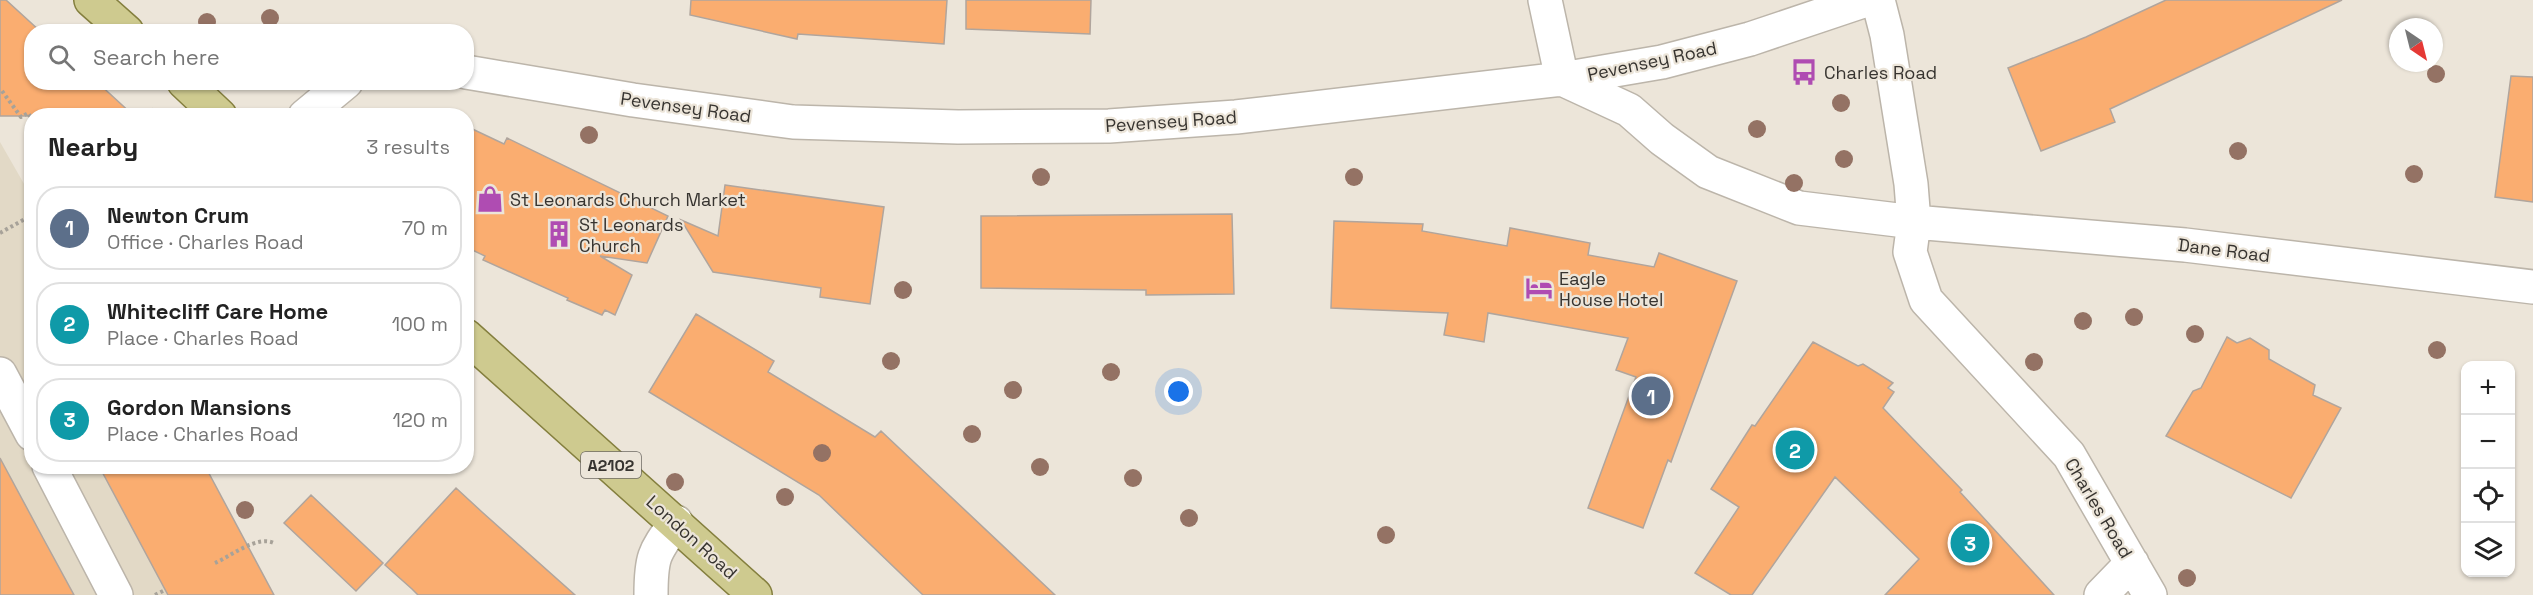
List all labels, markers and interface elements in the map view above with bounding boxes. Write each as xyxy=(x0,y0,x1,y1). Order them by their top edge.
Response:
north arrow xyxy=(2389,18,2443,72)
search box xyxy=(24,24,474,90)
street label: Pevensey Road xyxy=(1585,36,1719,86)
icon: search xyxy=(45,41,78,74)
text: Search here xyxy=(93,43,220,71)
bus stop icon: Charles Road xyxy=(1789,57,1819,87)
place label: Charles Road xyxy=(1824,61,1937,84)
street label: Pevensey Road xyxy=(619,86,753,128)
street label: Pevensey Road xyxy=(1104,105,1238,137)
text: Nearby xyxy=(48,130,138,164)
text: 3 results xyxy=(366,134,450,160)
shop icon: St Leonards Church Market xyxy=(475,184,505,214)
place label: St Leonards Church Market xyxy=(510,188,746,211)
text: Newton Crum xyxy=(107,201,249,229)
place label: St Leonards Church xyxy=(579,213,683,257)
text: 1 xyxy=(65,215,74,241)
text: 70 m xyxy=(402,215,448,241)
building icon: St Leonards Church xyxy=(544,219,574,249)
text: Office · Charles Road xyxy=(107,229,304,255)
street label: Dane Road xyxy=(2177,233,2271,267)
place label: Eagle House Hotel xyxy=(1559,267,1663,311)
hotel icon: Eagle House Hotel xyxy=(1524,273,1554,303)
text: Whitecliff Care Home xyxy=(107,297,328,325)
text: 2 xyxy=(64,311,75,337)
text: 100 m xyxy=(392,311,448,337)
text: Place · Charles Road xyxy=(107,325,299,351)
map controls xyxy=(2461,361,2515,577)
button: + xyxy=(2461,361,2515,415)
pin: 1 xyxy=(1632,374,1670,418)
your location xyxy=(1164,377,1193,406)
text: Gordon Mansions xyxy=(107,393,292,421)
text: 3 xyxy=(63,407,76,433)
text: 120 m xyxy=(392,407,448,433)
button: − xyxy=(2461,415,2515,469)
text: Place · Charles Road xyxy=(107,421,299,447)
pin: 2 xyxy=(1776,428,1814,472)
road number: A2102 xyxy=(581,452,641,478)
street label: Charles Road xyxy=(2060,454,2138,562)
button: locate xyxy=(2461,469,2515,523)
street label: London Road xyxy=(642,490,742,584)
pin: 3 xyxy=(1950,520,1990,566)
button: layers xyxy=(2461,523,2515,577)

